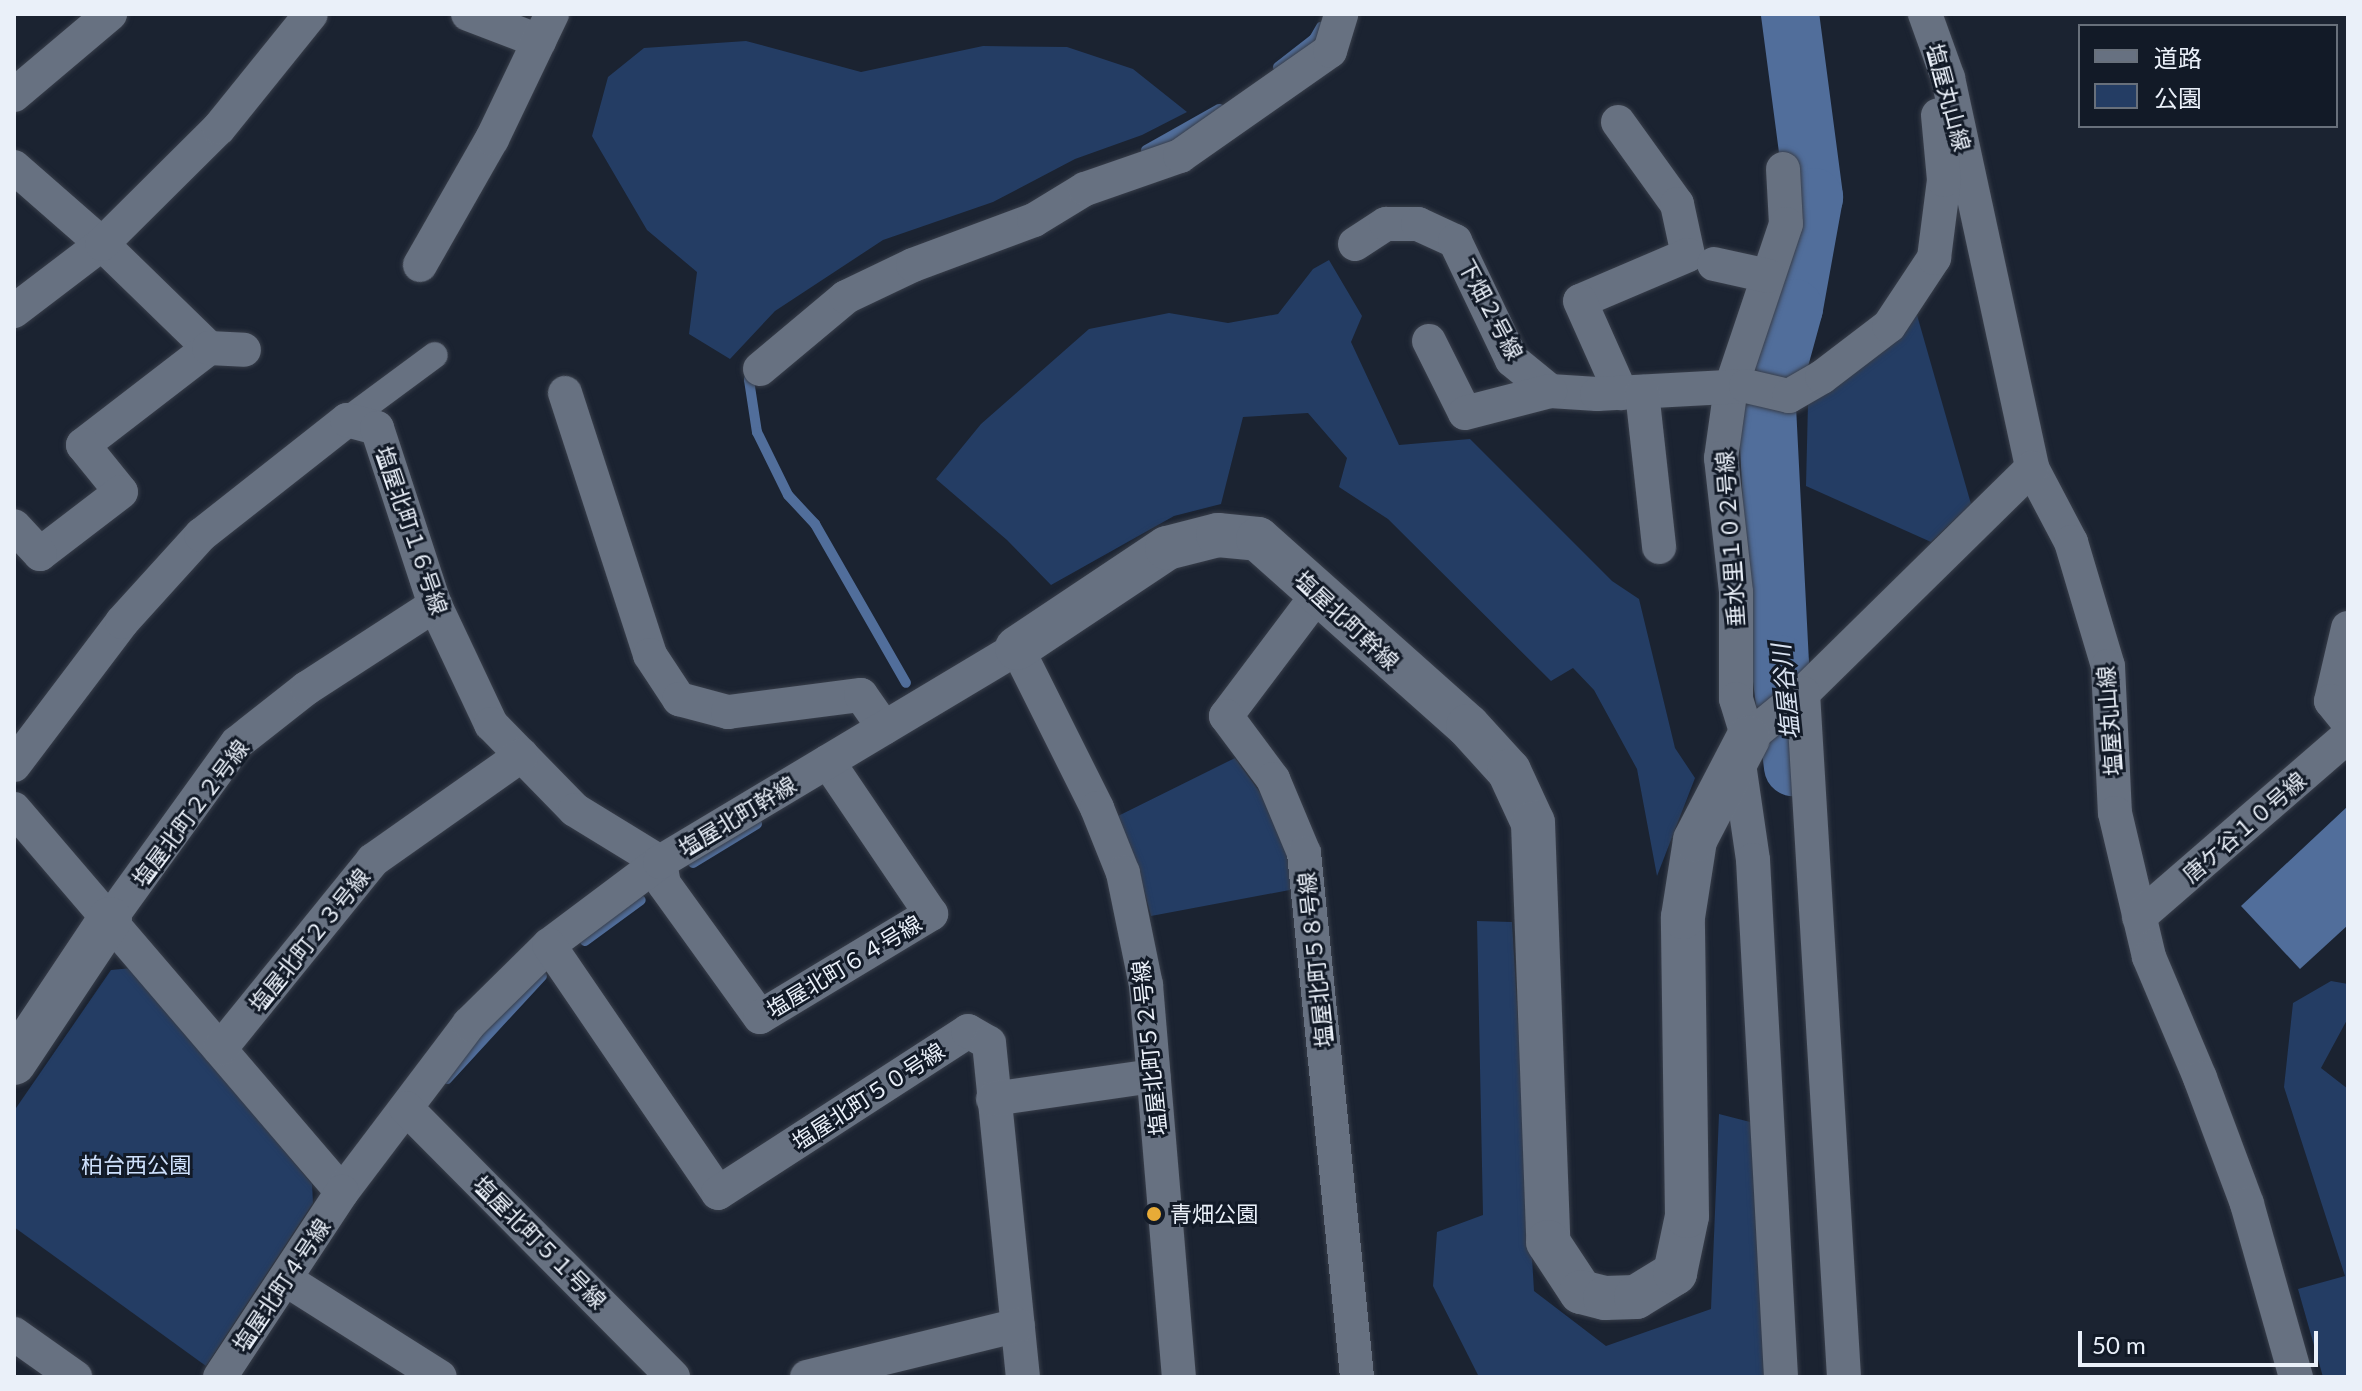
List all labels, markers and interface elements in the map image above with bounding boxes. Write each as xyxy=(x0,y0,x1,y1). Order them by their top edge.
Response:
legend xyxy=(2078,24,2338,128)
street label: 塩屋丸山線 xyxy=(1922,40,1976,154)
text: 道路 xyxy=(2154,43,2202,72)
text: 公園 xyxy=(2154,83,2202,112)
street label: 下畑２号線 xyxy=(1454,254,1528,364)
street label: 塩屋北町１６号線 xyxy=(371,442,453,618)
street label: 垂水里１０２号線 xyxy=(1711,450,1749,628)
street label: 塩屋北町幹線 xyxy=(1290,565,1404,675)
water label: 塩屋谷川 xyxy=(1766,643,1804,741)
street label: 塩屋丸山線 xyxy=(2092,665,2126,777)
street label: 塩屋北町２２号線 xyxy=(126,735,254,891)
street label: 唐ケ谷１０号線 xyxy=(2177,767,2311,887)
street label: 塩屋北町幹線 xyxy=(674,771,800,861)
street label: 塩屋北町２３号線 xyxy=(243,863,375,1017)
street label: 塩屋北町５８号線 xyxy=(1293,871,1337,1049)
street label: 塩屋北町６４号線 xyxy=(762,909,926,1023)
street label: 塩屋北町５２号線 xyxy=(1127,959,1171,1137)
street label: 塩屋北町５０号線 xyxy=(787,1037,949,1155)
park label: 柏台西公園 xyxy=(81,1152,191,1178)
street label: 塩屋北町５１号線 xyxy=(468,1170,612,1314)
place label: 青畑公園 xyxy=(1170,1201,1258,1227)
marker: 青畑公園 xyxy=(1145,1205,1163,1223)
street label: 塩屋北町４号線 xyxy=(227,1214,335,1356)
scale bar xyxy=(2082,1315,2322,1365)
text: 50 m xyxy=(2092,1330,2146,1359)

